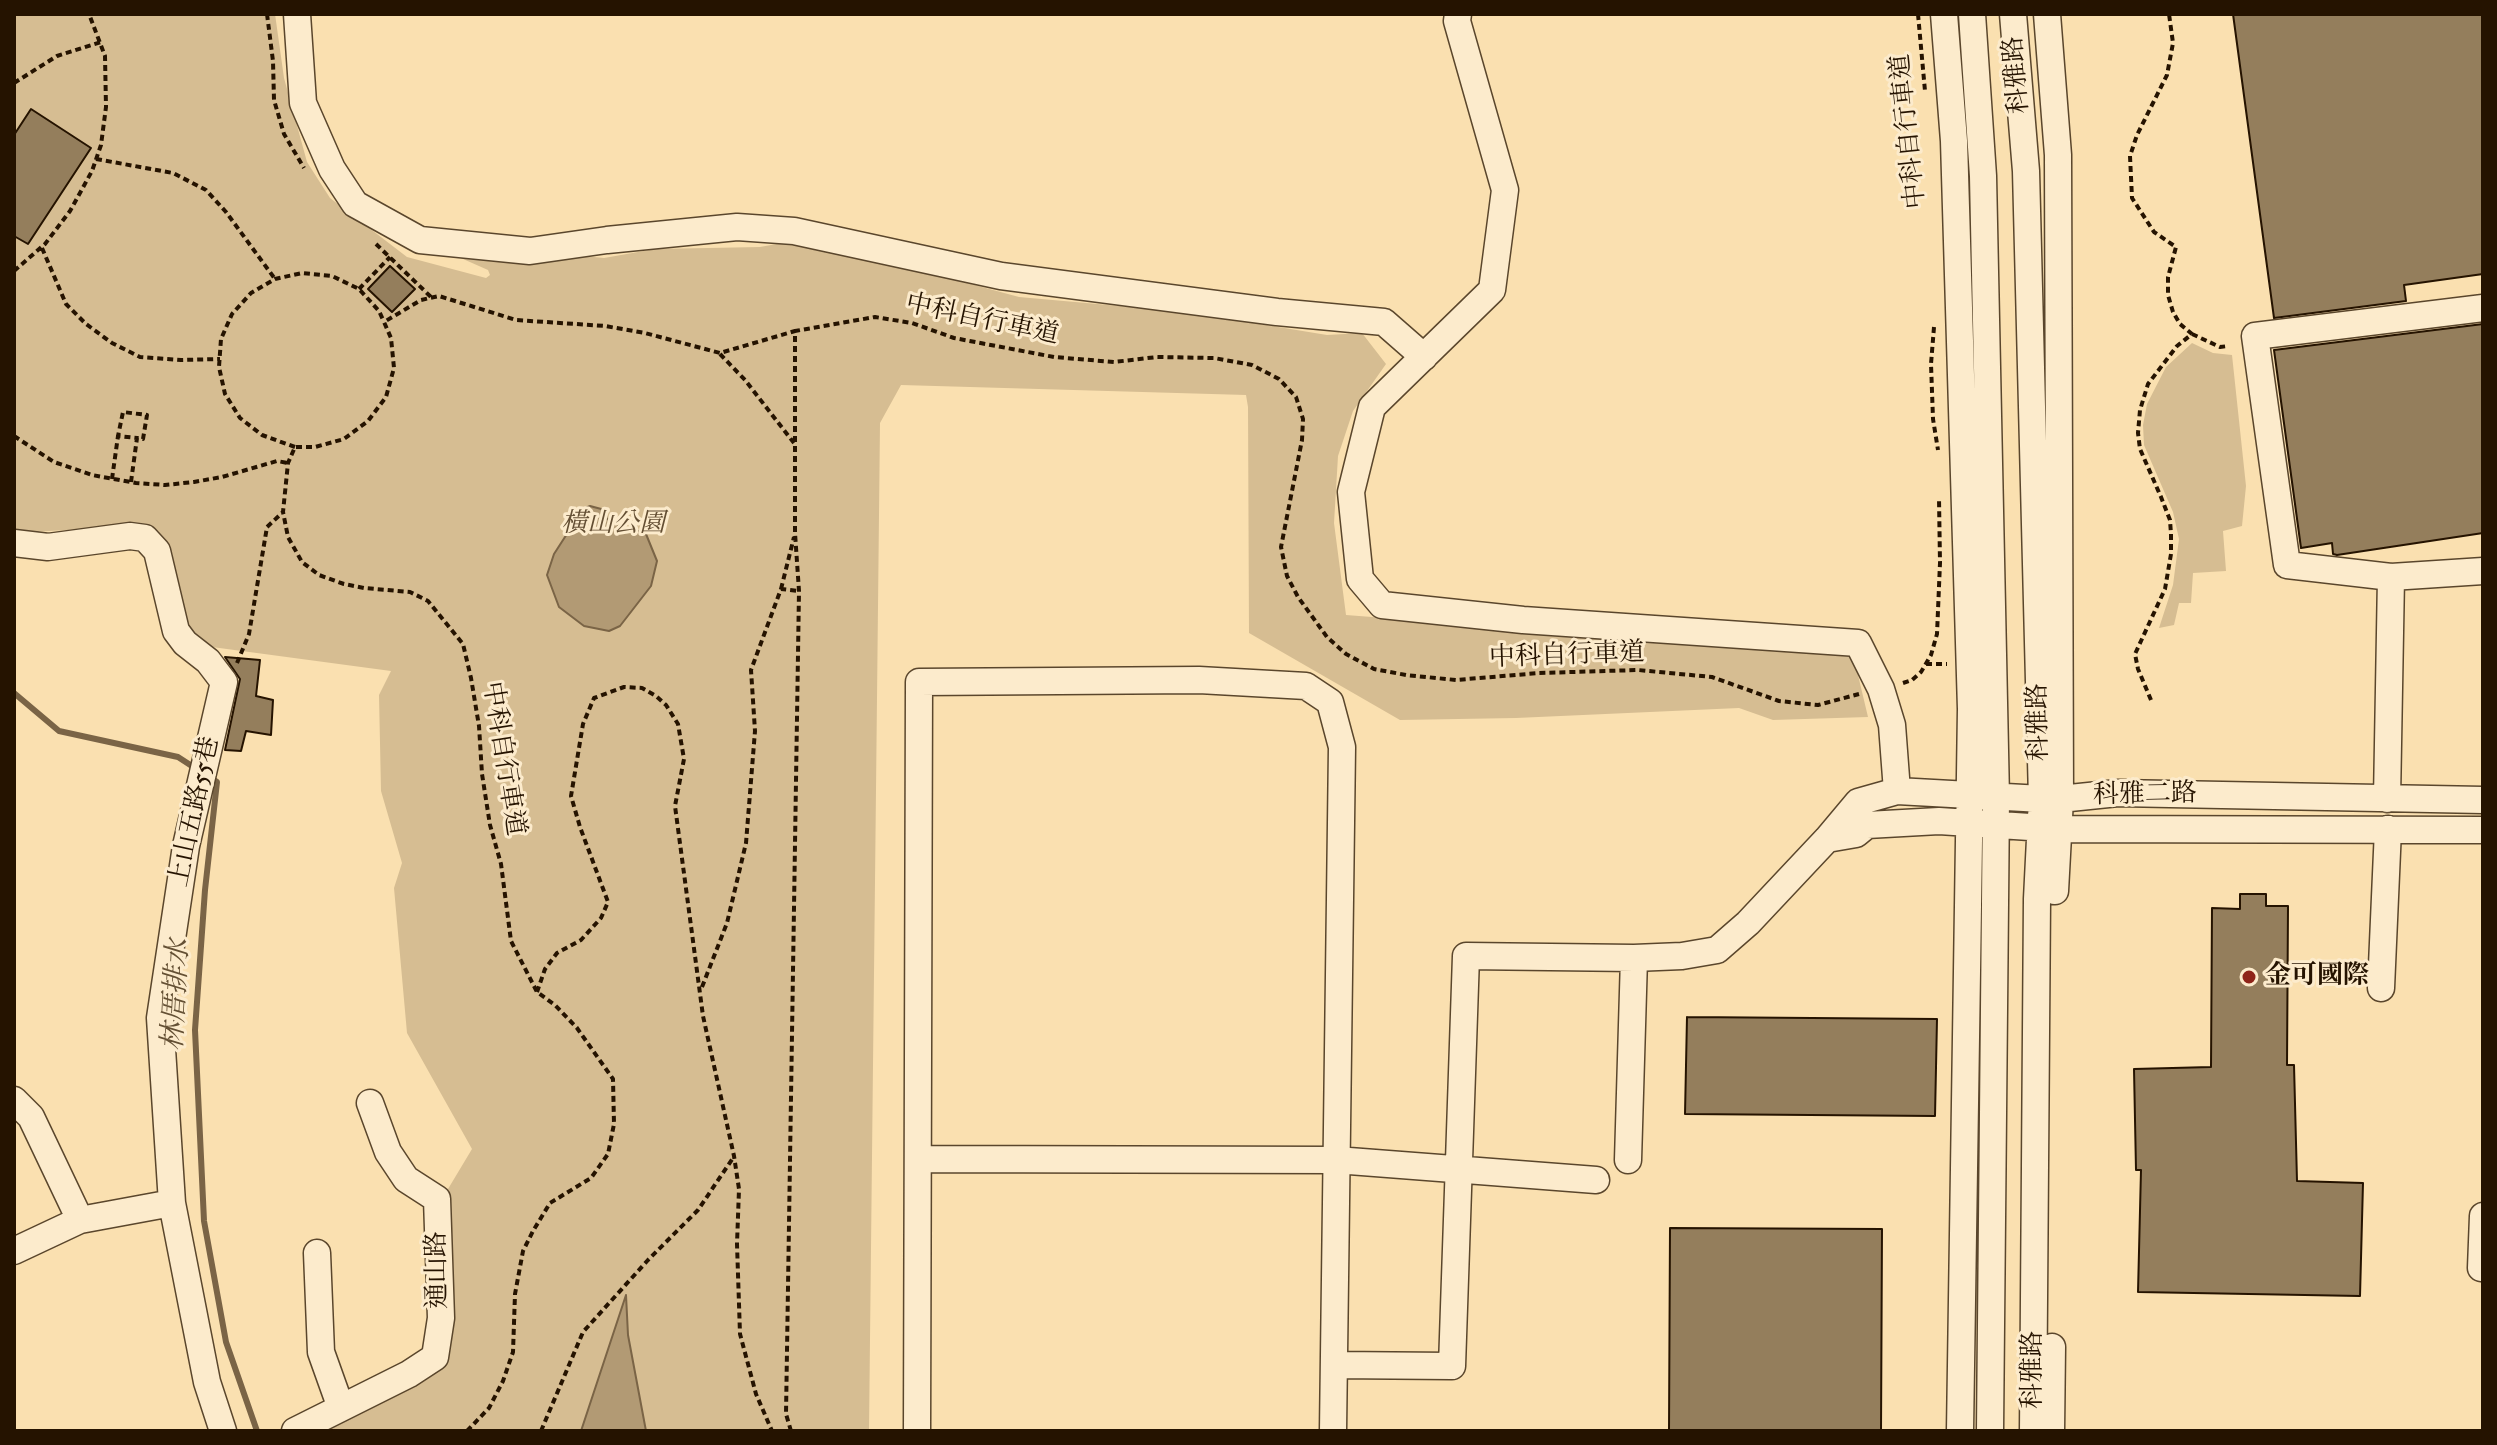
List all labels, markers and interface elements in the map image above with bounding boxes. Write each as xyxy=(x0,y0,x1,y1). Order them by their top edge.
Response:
street label: 科雅路 xyxy=(1999,35,2037,115)
street label: 中科自行車道 xyxy=(1886,52,1934,210)
street label: 中科自行車道 xyxy=(902,290,1062,352)
park label: 橫山公園 xyxy=(561,509,665,541)
street label: 中科自行車道 xyxy=(1489,639,1645,675)
street label: 中科自行車道 xyxy=(474,680,530,838)
street label: 科雅路 xyxy=(2024,683,2056,761)
street label: 上山五路55巷 xyxy=(165,734,227,890)
street label: 科雅二路 xyxy=(2093,779,2197,813)
water label: 林厝排水 xyxy=(158,938,198,1052)
place label: 金可國際 xyxy=(2265,961,2369,993)
marker: 金可國際 xyxy=(2240,968,2258,986)
street label: 通山路 xyxy=(423,1231,455,1309)
street label: 科雅路 xyxy=(2018,1331,2050,1409)

